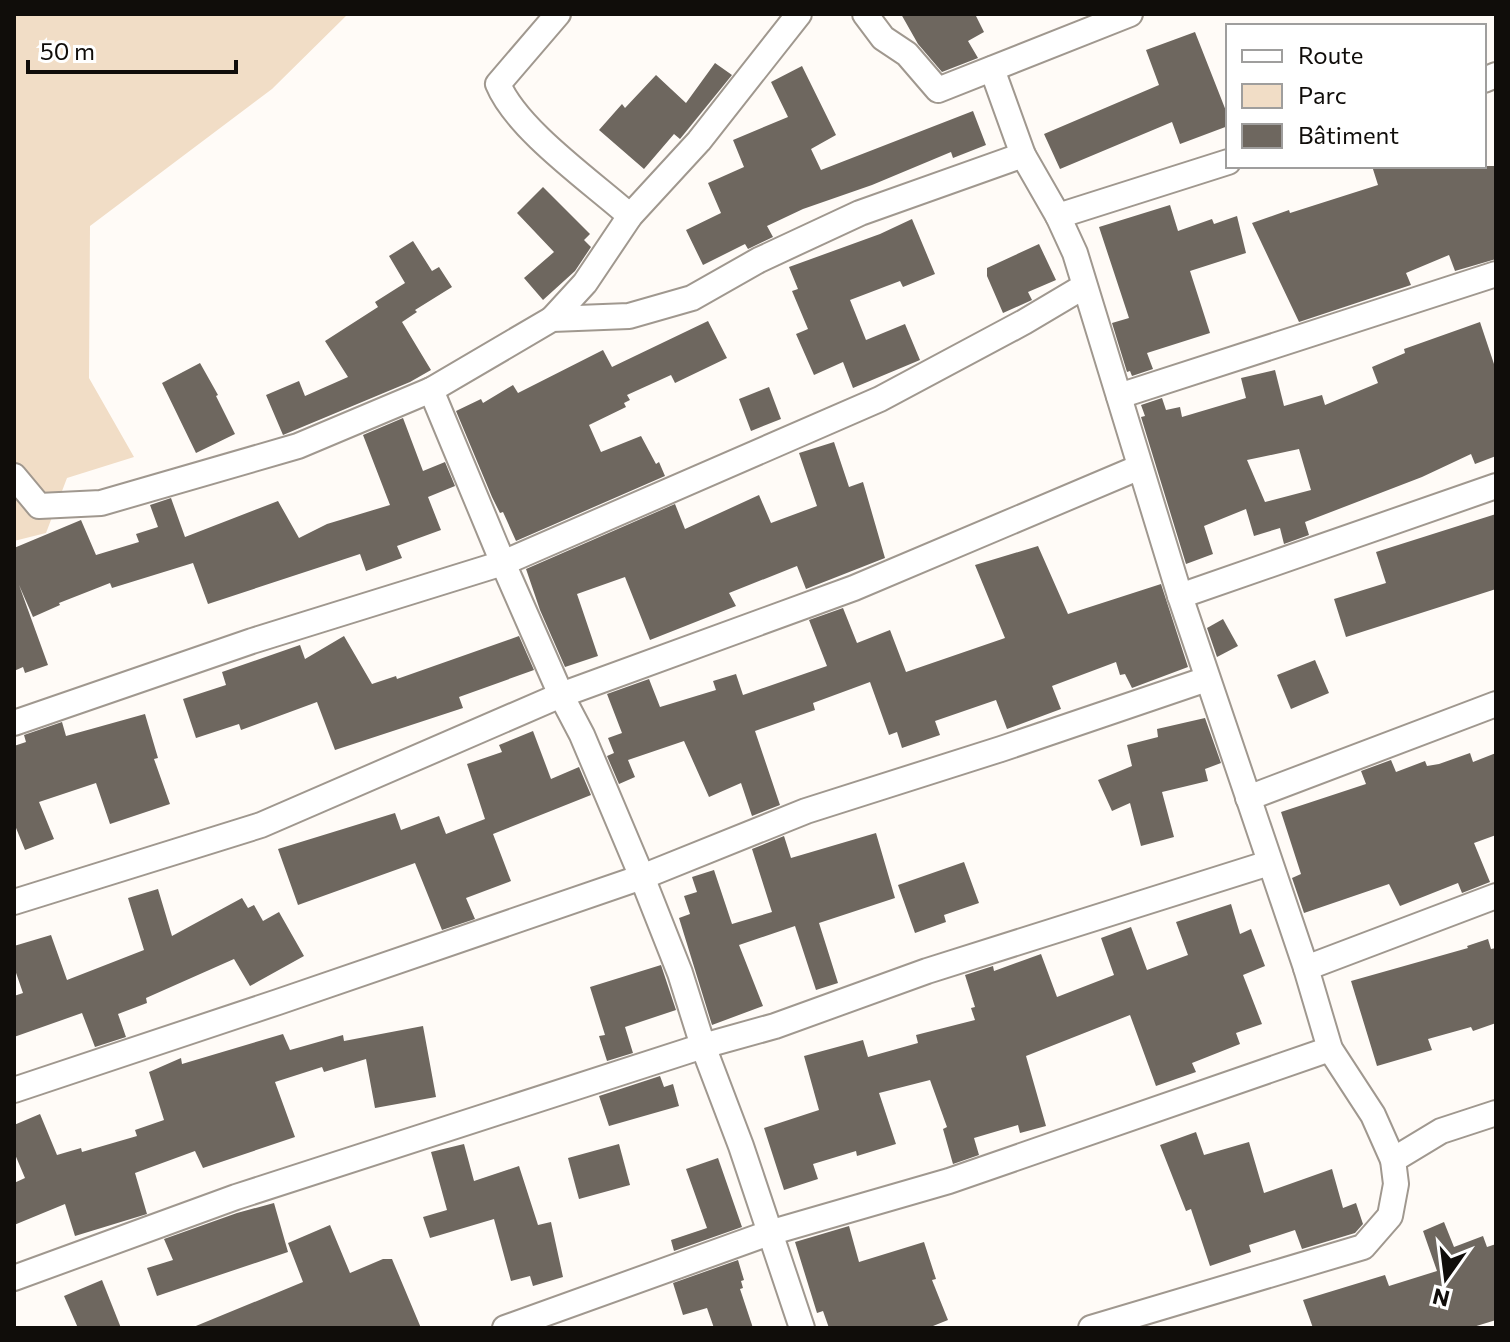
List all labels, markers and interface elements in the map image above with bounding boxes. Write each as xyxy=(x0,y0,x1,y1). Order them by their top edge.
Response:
scale bar xyxy=(28,24,236,74)
legend xyxy=(1226,24,1486,168)
text: 50 m xyxy=(40,36,95,65)
text: Route xyxy=(1298,40,1363,69)
text: Parc xyxy=(1298,80,1347,109)
text: Bâtiment xyxy=(1298,120,1399,149)
north arrow xyxy=(1406,1238,1486,1318)
text: N xyxy=(1430,1283,1452,1313)

